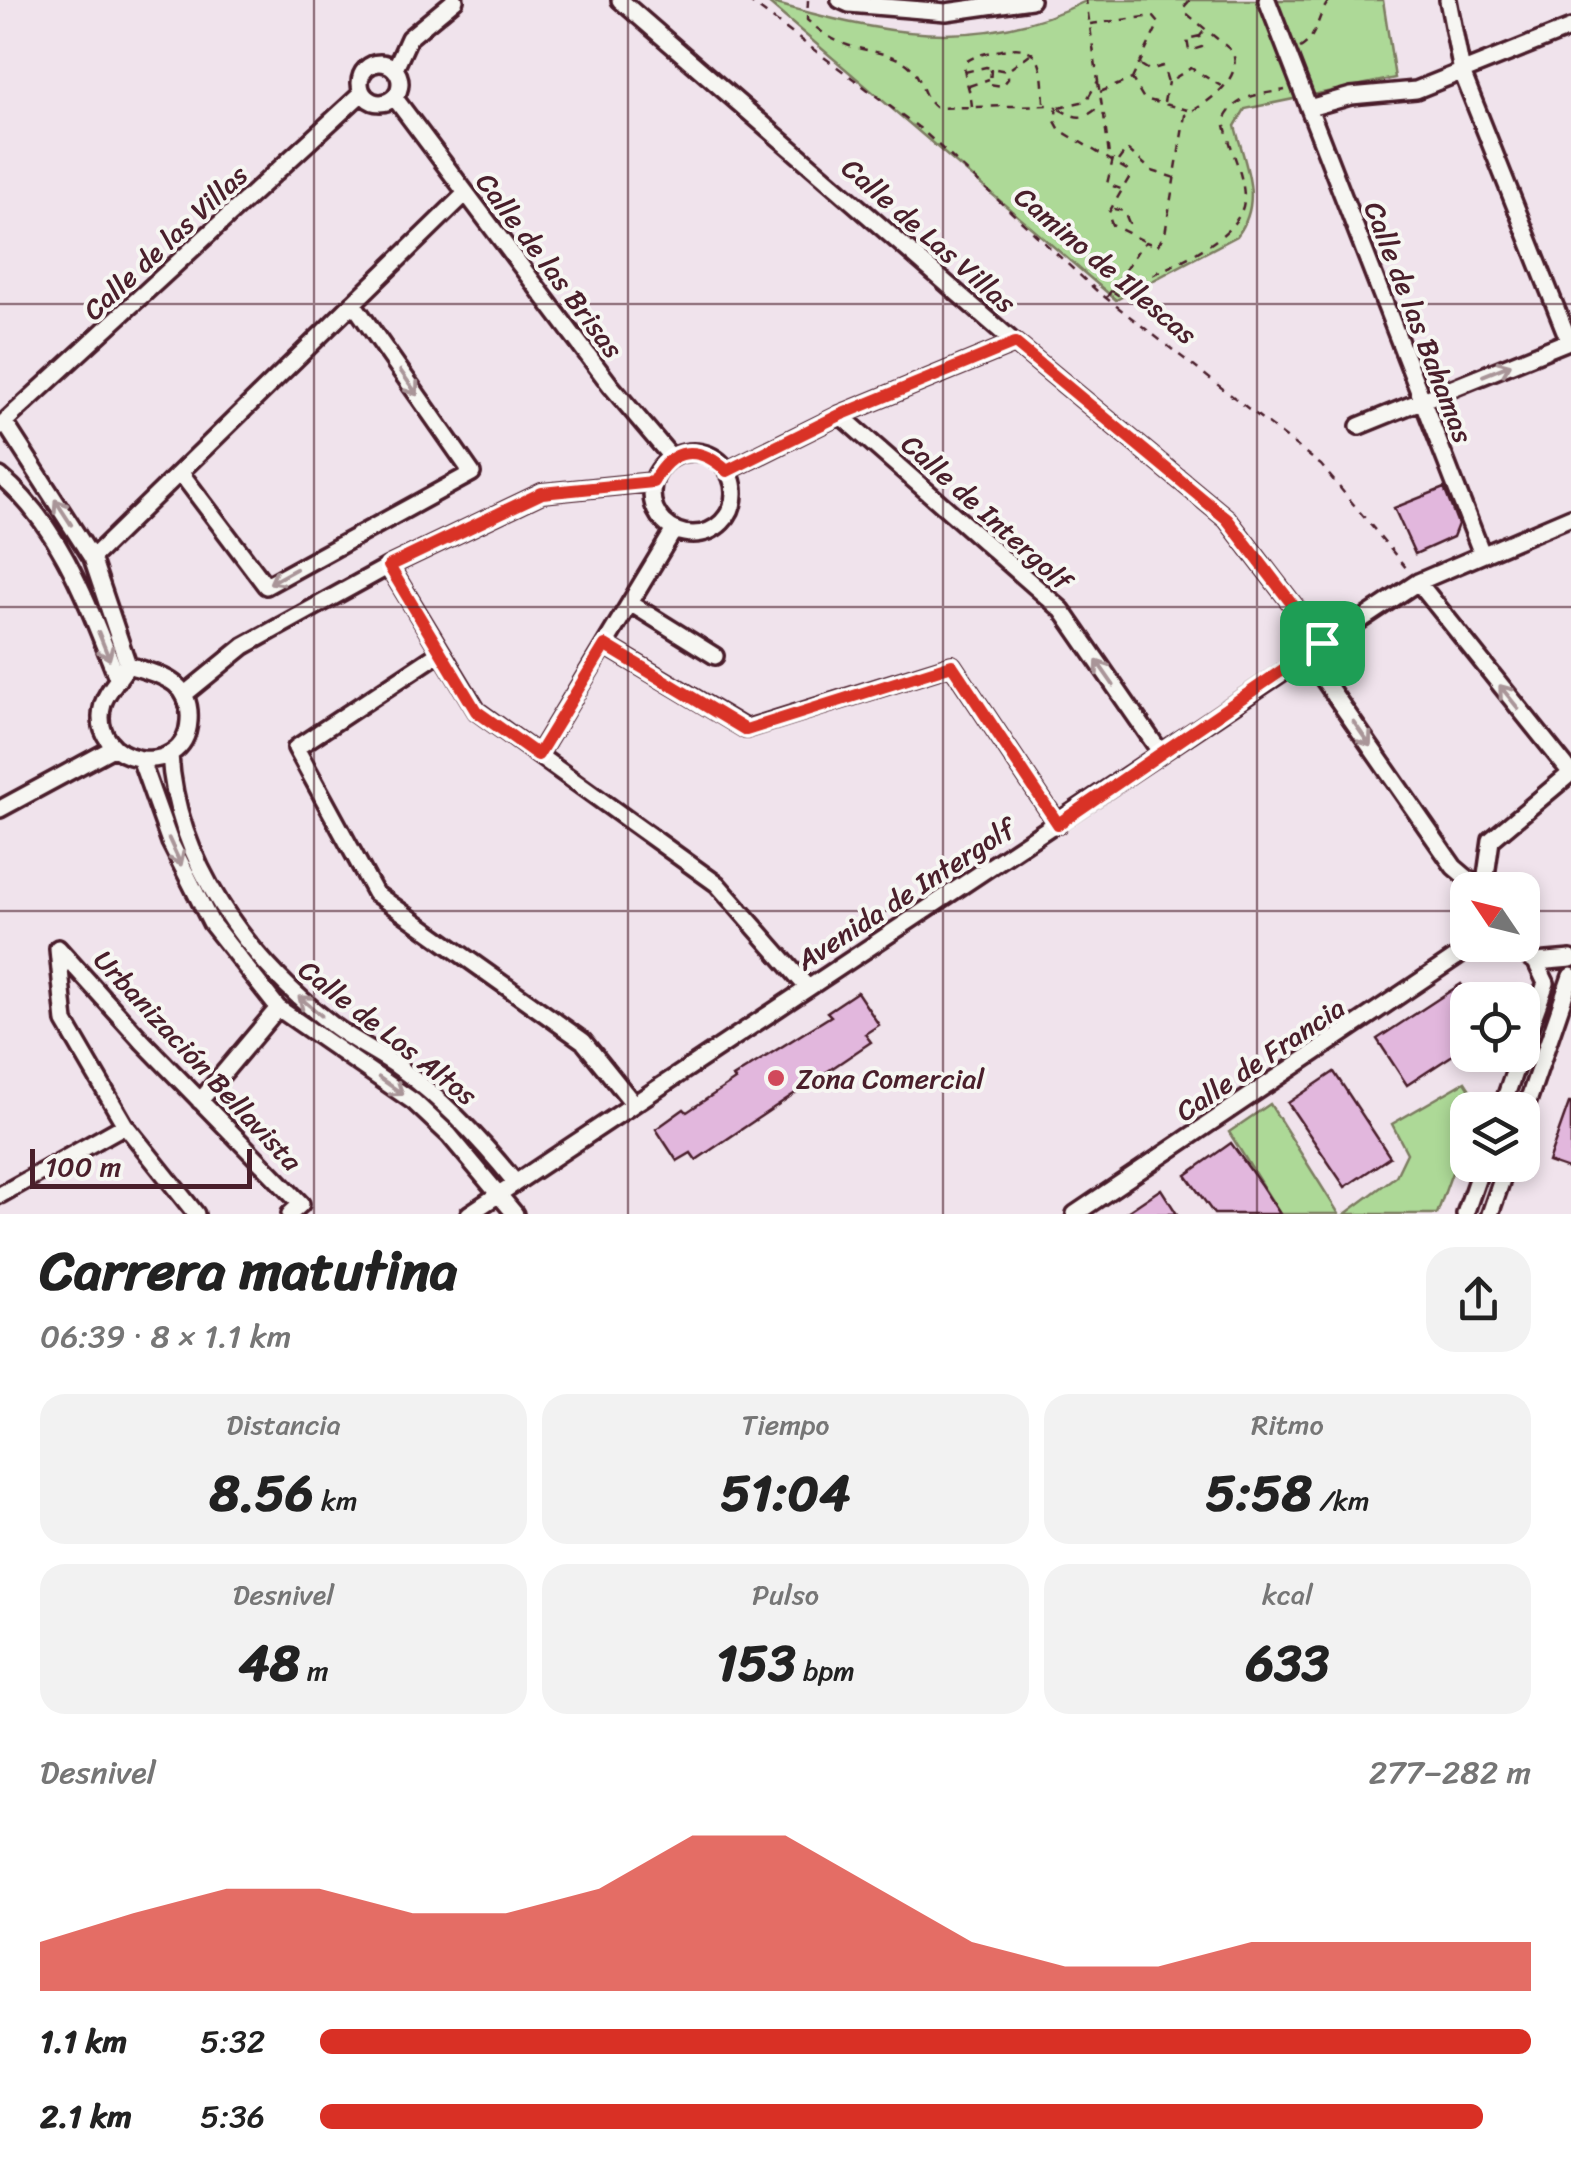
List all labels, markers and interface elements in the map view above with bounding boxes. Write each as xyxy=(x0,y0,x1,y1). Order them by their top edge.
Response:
street label: Calle de Las Villas xyxy=(830,145,1028,326)
street label: Calle de las Villas xyxy=(71,152,260,333)
street label: Calle de las Brisas xyxy=(463,161,637,369)
street label: Camino de Illescas xyxy=(1003,174,1209,357)
street label: Calle de las Bahamas xyxy=(1350,194,1487,450)
one-way arrow xyxy=(1481,360,1512,378)
one-way arrow xyxy=(398,369,419,396)
street label: Calle de Intergolf xyxy=(889,421,1086,605)
one-way arrow xyxy=(52,499,73,527)
one-way arrow xyxy=(269,567,299,587)
pin xyxy=(1280,601,1365,686)
icon: arrive xyxy=(1295,616,1350,671)
one-way arrow xyxy=(97,630,115,661)
one-way arrow xyxy=(1095,659,1116,687)
one-way arrow xyxy=(1498,685,1520,711)
one-way arrow xyxy=(1351,720,1372,747)
street label: Avenida de Intergolf xyxy=(785,803,1028,984)
one-way arrow xyxy=(167,836,185,867)
north arrow xyxy=(1450,872,1540,962)
map controls xyxy=(1450,872,1540,1182)
street label: Urbanización Bellavista xyxy=(81,938,315,1184)
street label: Calle de Los Altos xyxy=(287,946,488,1118)
button: locate xyxy=(1450,982,1540,1072)
street label: Calle de Francia xyxy=(1165,984,1355,1135)
one-way arrow xyxy=(297,995,323,1017)
place label: Zona Comercial xyxy=(796,1054,985,1103)
marker: Zona Comercial xyxy=(765,1067,787,1089)
one-way arrow xyxy=(377,1075,404,1096)
button: layers xyxy=(1450,1092,1540,1182)
text: 100 m xyxy=(45,1142,121,1191)
scale bar xyxy=(30,1144,252,1188)
text: Carrera matutina xyxy=(40,1222,458,1319)
button: share xyxy=(1426,1247,1531,1352)
text: 06:39 · 8 × 1.1 km xyxy=(40,1308,291,1365)
text: Distancia xyxy=(226,1400,341,1449)
text: Tiempo xyxy=(742,1400,829,1449)
text: Ritmo xyxy=(1251,1400,1324,1449)
text: 8.56 xyxy=(210,1449,314,1538)
text: 51:04 xyxy=(721,1449,850,1538)
text: 5:58 xyxy=(1206,1449,1312,1538)
text: km xyxy=(314,1476,357,1525)
text: /km xyxy=(1312,1476,1369,1525)
text: Desnivel xyxy=(233,1570,334,1619)
text: Pulso xyxy=(752,1570,819,1619)
text: kcal xyxy=(1262,1570,1313,1619)
text: 48 xyxy=(238,1619,300,1708)
text: 153 xyxy=(716,1619,796,1708)
text: 633 xyxy=(1246,1619,1329,1708)
text: m xyxy=(300,1646,329,1695)
text: bpm xyxy=(796,1646,855,1695)
text: Desnivel xyxy=(40,1744,156,1801)
text: 277–282 m xyxy=(1369,1744,1531,1801)
text: 1.1 km xyxy=(40,2013,127,2070)
text: 5:32 xyxy=(200,2013,265,2070)
text: 2.1 km xyxy=(40,2088,132,2145)
text: 5:36 xyxy=(200,2088,265,2145)

